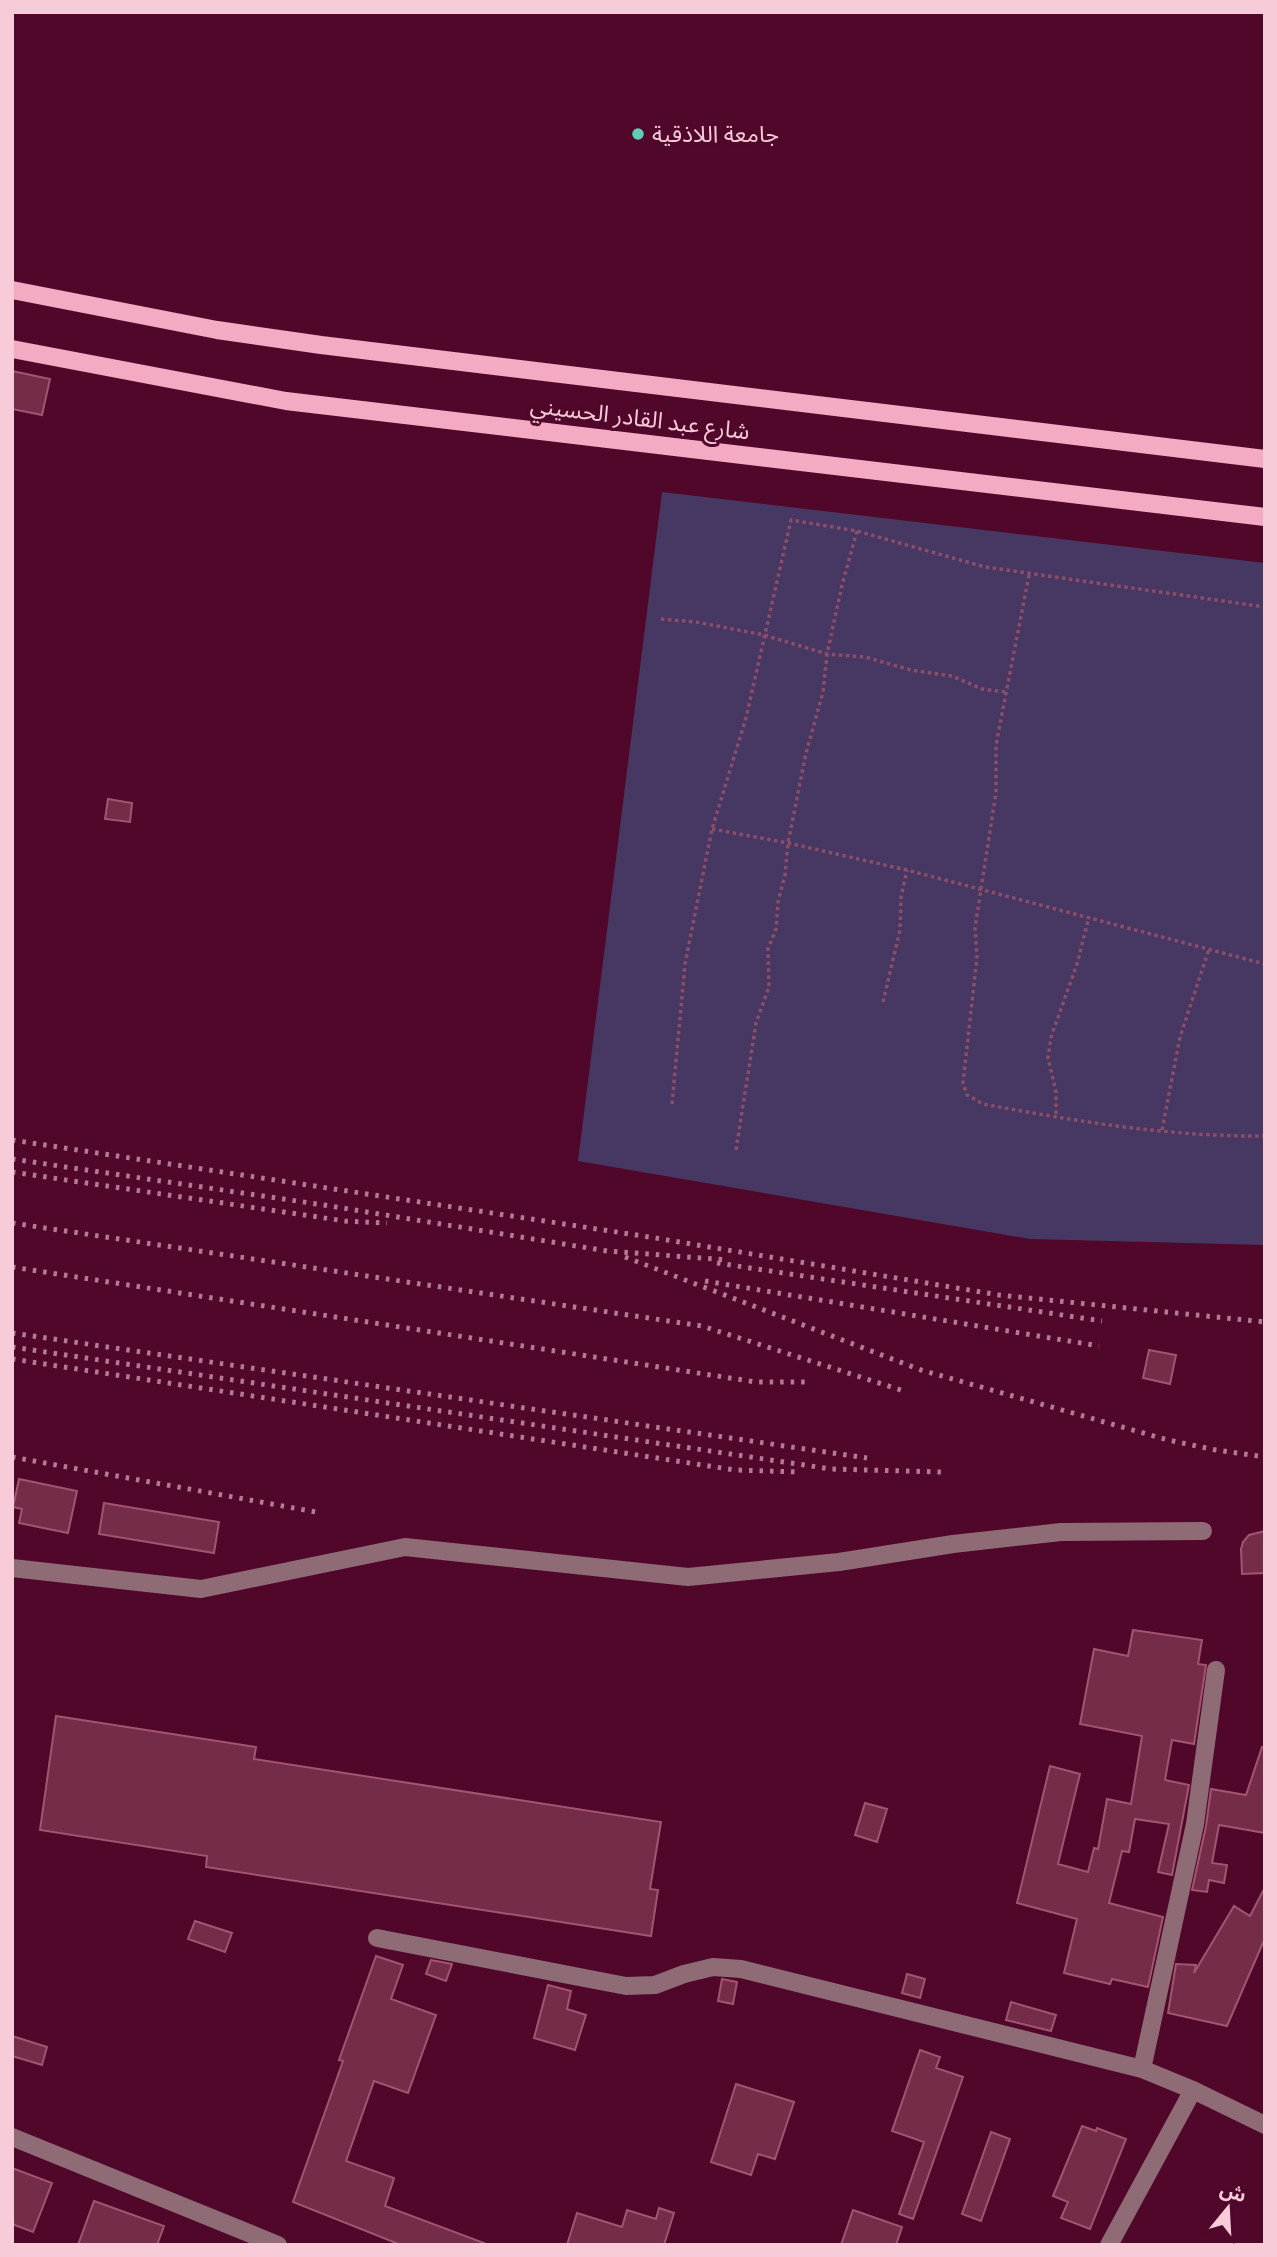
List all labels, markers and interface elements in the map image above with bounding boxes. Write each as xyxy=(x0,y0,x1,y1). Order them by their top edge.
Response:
place label: جامعة اللاذقية xyxy=(652,119,779,148)
marker: جامعة اللاذقية xyxy=(630,126,646,142)
street label: شارع عبد القادر الحسيني xyxy=(528,390,751,449)
north arrow xyxy=(1193,2173,1263,2243)
text: ش xyxy=(1217,2176,1249,2207)

